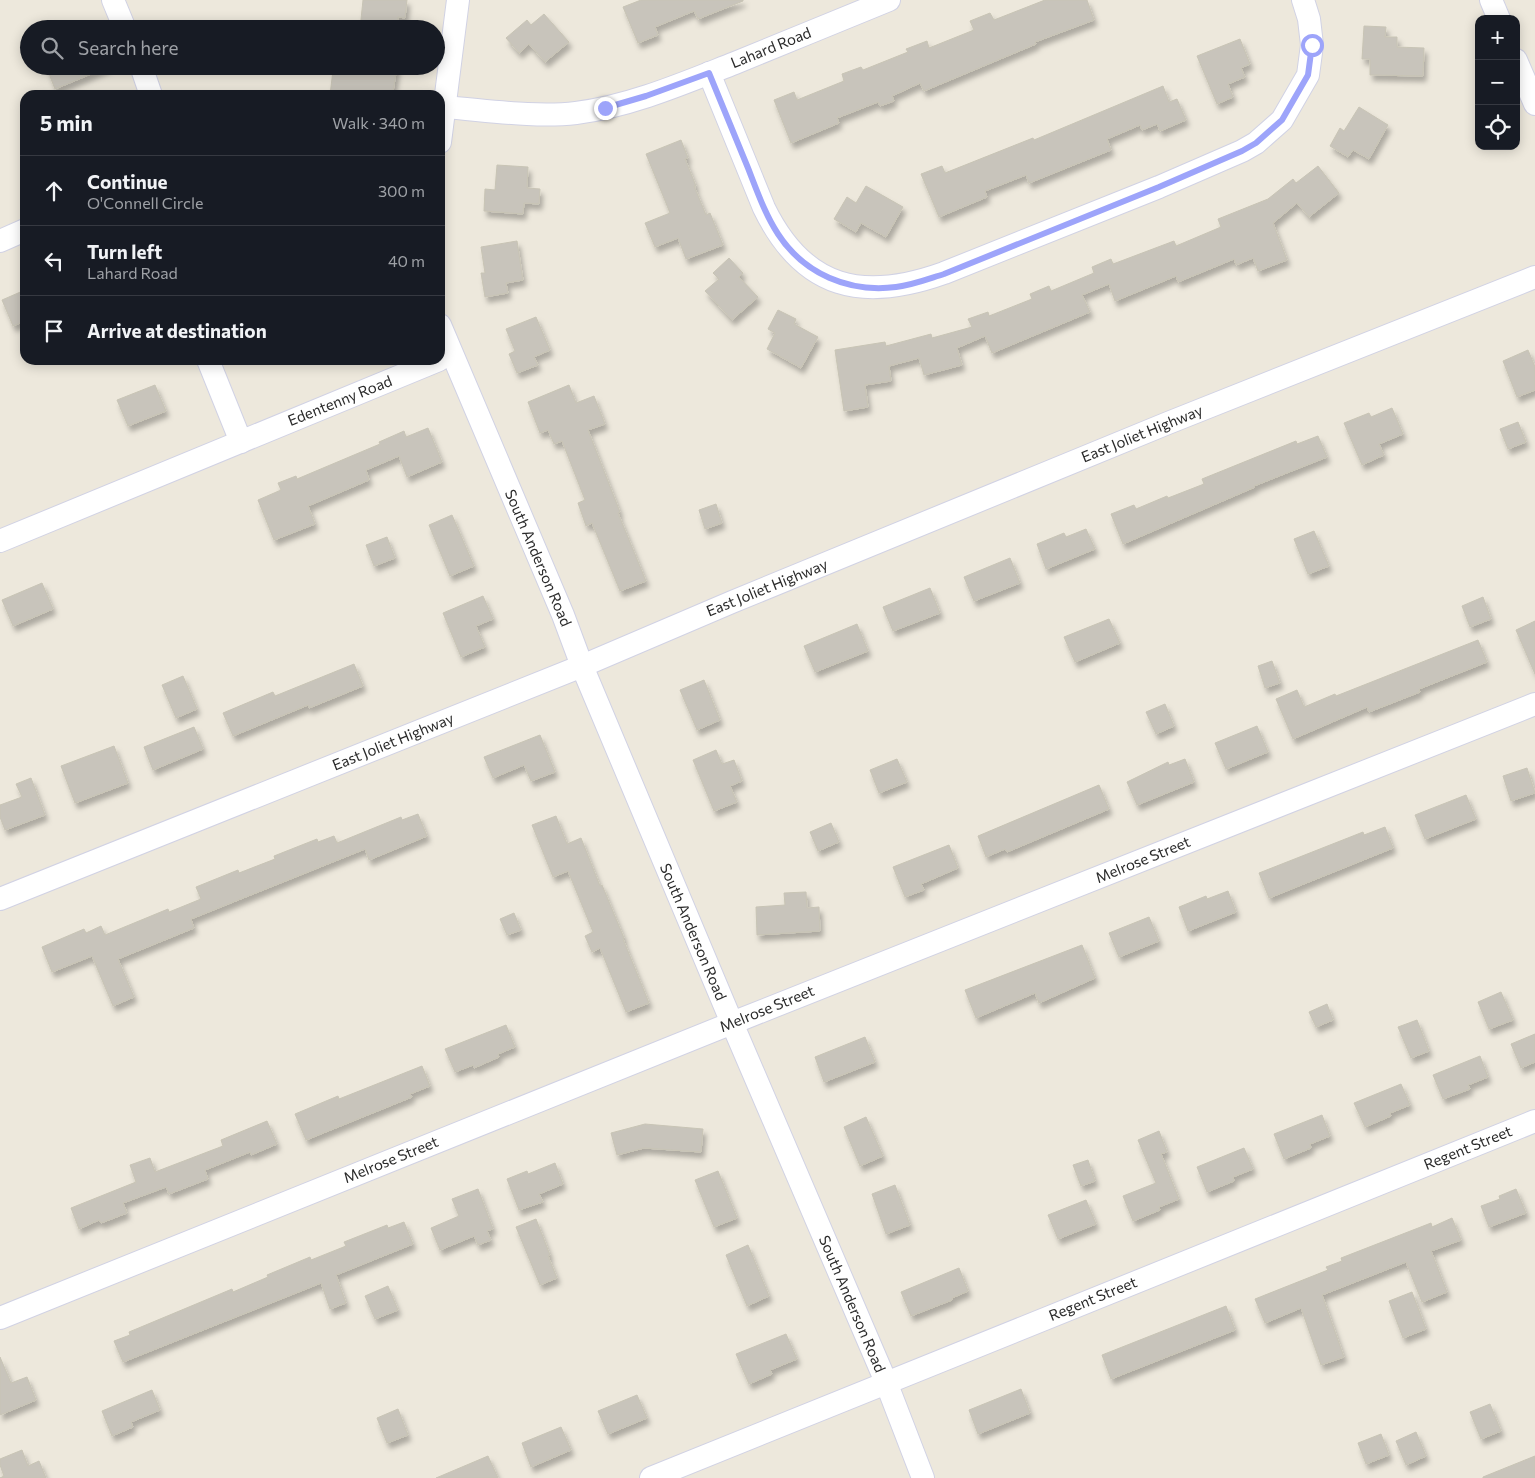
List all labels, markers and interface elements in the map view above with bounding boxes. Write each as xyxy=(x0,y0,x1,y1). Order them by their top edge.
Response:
map controls xyxy=(1475,15,1520,150)
button: + xyxy=(1475,15,1520,60)
search box xyxy=(20,20,445,75)
street label: Lahard Road xyxy=(728,23,813,71)
icon: search xyxy=(38,34,66,62)
route start xyxy=(1301,34,1324,57)
text: Search here xyxy=(78,36,178,59)
button: − xyxy=(1475,60,1520,105)
route end xyxy=(594,97,617,120)
button: locate xyxy=(1475,105,1520,150)
text: 5 min xyxy=(40,110,93,135)
text: Walk · 340 m xyxy=(332,113,425,132)
text: Continue xyxy=(87,170,167,193)
icon: ahead xyxy=(40,177,68,205)
text: 300 m xyxy=(378,181,425,200)
text: O'Connell Circle xyxy=(87,193,203,212)
text: Turn left xyxy=(87,240,162,263)
icon: left xyxy=(40,247,68,275)
text: 40 m xyxy=(388,251,425,270)
text: Lahard Road xyxy=(87,263,178,282)
icon: arrive xyxy=(40,317,68,345)
text: Arrive at destination xyxy=(87,319,267,342)
street label: Edentenny Road xyxy=(285,371,394,429)
street label: East Joliet Highway xyxy=(1078,400,1205,466)
street label: South Anderson Road xyxy=(502,486,576,629)
street label: East Joliet Highway xyxy=(703,554,830,620)
street label: East Joliet Highway xyxy=(329,708,456,774)
street label: Melrose Street xyxy=(1093,832,1193,886)
street label: South Anderson Road xyxy=(657,860,731,1003)
street label: Melrose Street xyxy=(717,981,817,1035)
street label: Regent Street xyxy=(1421,1121,1514,1173)
street label: Melrose Street xyxy=(341,1132,441,1186)
street label: South Anderson Road xyxy=(816,1232,890,1375)
street label: Regent Street xyxy=(1046,1272,1139,1324)

